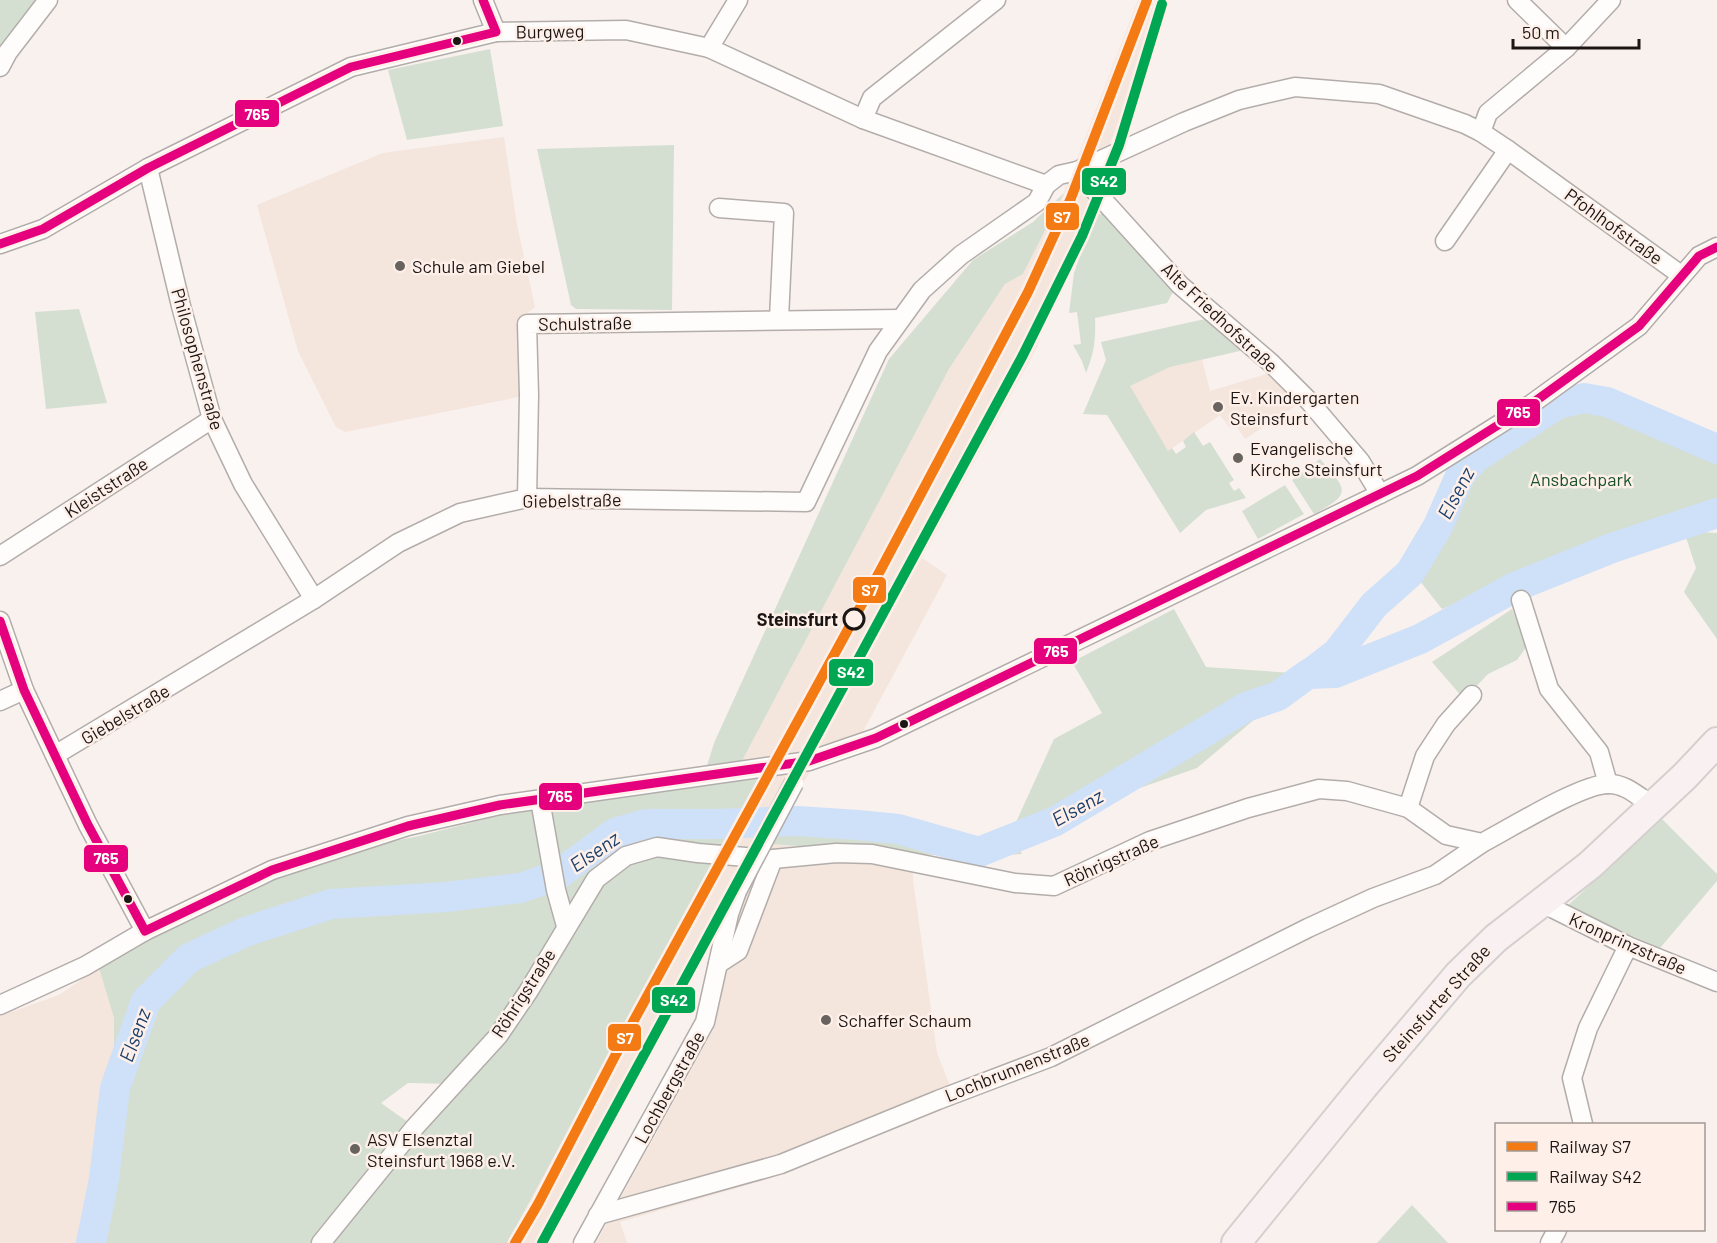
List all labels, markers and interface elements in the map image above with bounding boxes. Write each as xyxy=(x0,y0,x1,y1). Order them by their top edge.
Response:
scale bar xyxy=(1513,12,1639,50)
street label: Burgweg xyxy=(516,19,584,43)
text: 50 m xyxy=(1522,21,1560,43)
unlabelled marker xyxy=(451,35,463,47)
line badge: 765 xyxy=(234,99,280,128)
text: 765 xyxy=(244,104,270,123)
line badge: S42 xyxy=(1081,167,1127,196)
text: S42 xyxy=(1090,171,1118,190)
street label: Pfohlhofstraße xyxy=(1561,183,1667,269)
line badge: S7 xyxy=(1045,202,1080,231)
text: S7 xyxy=(1053,207,1071,226)
place label: Schule am Giebel xyxy=(412,255,545,277)
street label: Alte Friedhofstraße xyxy=(1157,257,1283,377)
marker: Schule am Giebel xyxy=(393,259,407,273)
street label: Philosophenstraße xyxy=(167,285,229,433)
street label: Schulstraße xyxy=(538,311,632,335)
place label: Ev. Kindergarten Steinsfurt xyxy=(1230,386,1359,429)
line badge: 765 xyxy=(1496,398,1541,427)
marker: Ev. Kindergarten Steinsfurt xyxy=(1211,400,1225,414)
text: 765 xyxy=(1505,402,1531,421)
place label: Evangelische Kirche Steinsfurt xyxy=(1250,437,1383,480)
marker: Evangelische Kirche Steinsfurt xyxy=(1231,451,1245,465)
street label: Kleiststraße xyxy=(60,452,152,522)
water label: Elsenz xyxy=(1431,463,1479,523)
park label: Ansbachpark xyxy=(1530,468,1632,490)
street label: Giebelstraße xyxy=(522,488,622,512)
line badge: S7 xyxy=(852,576,887,604)
text: S7 xyxy=(861,580,879,599)
place label: Steinsfurt xyxy=(757,608,838,630)
marker: Steinsfurt xyxy=(843,608,865,630)
line badge: 765 xyxy=(1033,637,1078,665)
text: 765 xyxy=(1043,641,1069,660)
line badge: S42 xyxy=(828,658,874,687)
text: S42 xyxy=(837,662,865,681)
street label: Giebelstraße xyxy=(77,679,173,749)
unlabelled marker xyxy=(898,718,910,730)
line badge: 765 xyxy=(538,782,583,811)
water label: Elsenz xyxy=(1047,783,1107,831)
text: 765 xyxy=(547,786,573,805)
water label: Elsenz xyxy=(564,825,624,876)
street label: Röhrigstraße xyxy=(1060,829,1162,891)
line badge: 765 xyxy=(83,844,129,873)
text: 765 xyxy=(93,848,119,867)
unlabelled marker xyxy=(122,893,134,905)
street label: Kronprinzstraße xyxy=(1566,907,1690,979)
street label: Steinsfurter Straße xyxy=(1377,940,1495,1066)
street label: Röhrigstraße xyxy=(486,944,560,1042)
line badge: S42 xyxy=(651,986,696,1014)
text: S42 xyxy=(660,990,688,1009)
water label: Elsenz xyxy=(113,1005,155,1065)
place label: Schaffer Schaum xyxy=(838,1009,972,1031)
marker: Schaffer Schaum xyxy=(819,1013,833,1027)
line badge: S7 xyxy=(607,1023,642,1052)
street label: Lochbergstraße xyxy=(629,1027,709,1147)
text: S7 xyxy=(616,1028,634,1047)
street label: Lochbrunnenstraße xyxy=(941,1028,1093,1106)
legend xyxy=(1495,1123,1705,1231)
place label: ASV Elsenztal Steinsfurt 1968 e.V. xyxy=(367,1128,516,1171)
text: Railway S7 xyxy=(1549,1135,1631,1157)
marker: ASV Elsenztal Steinsfurt 1968 e.V. xyxy=(348,1142,362,1156)
text: Railway S42 xyxy=(1549,1165,1642,1187)
text: 765 xyxy=(1549,1195,1576,1217)

